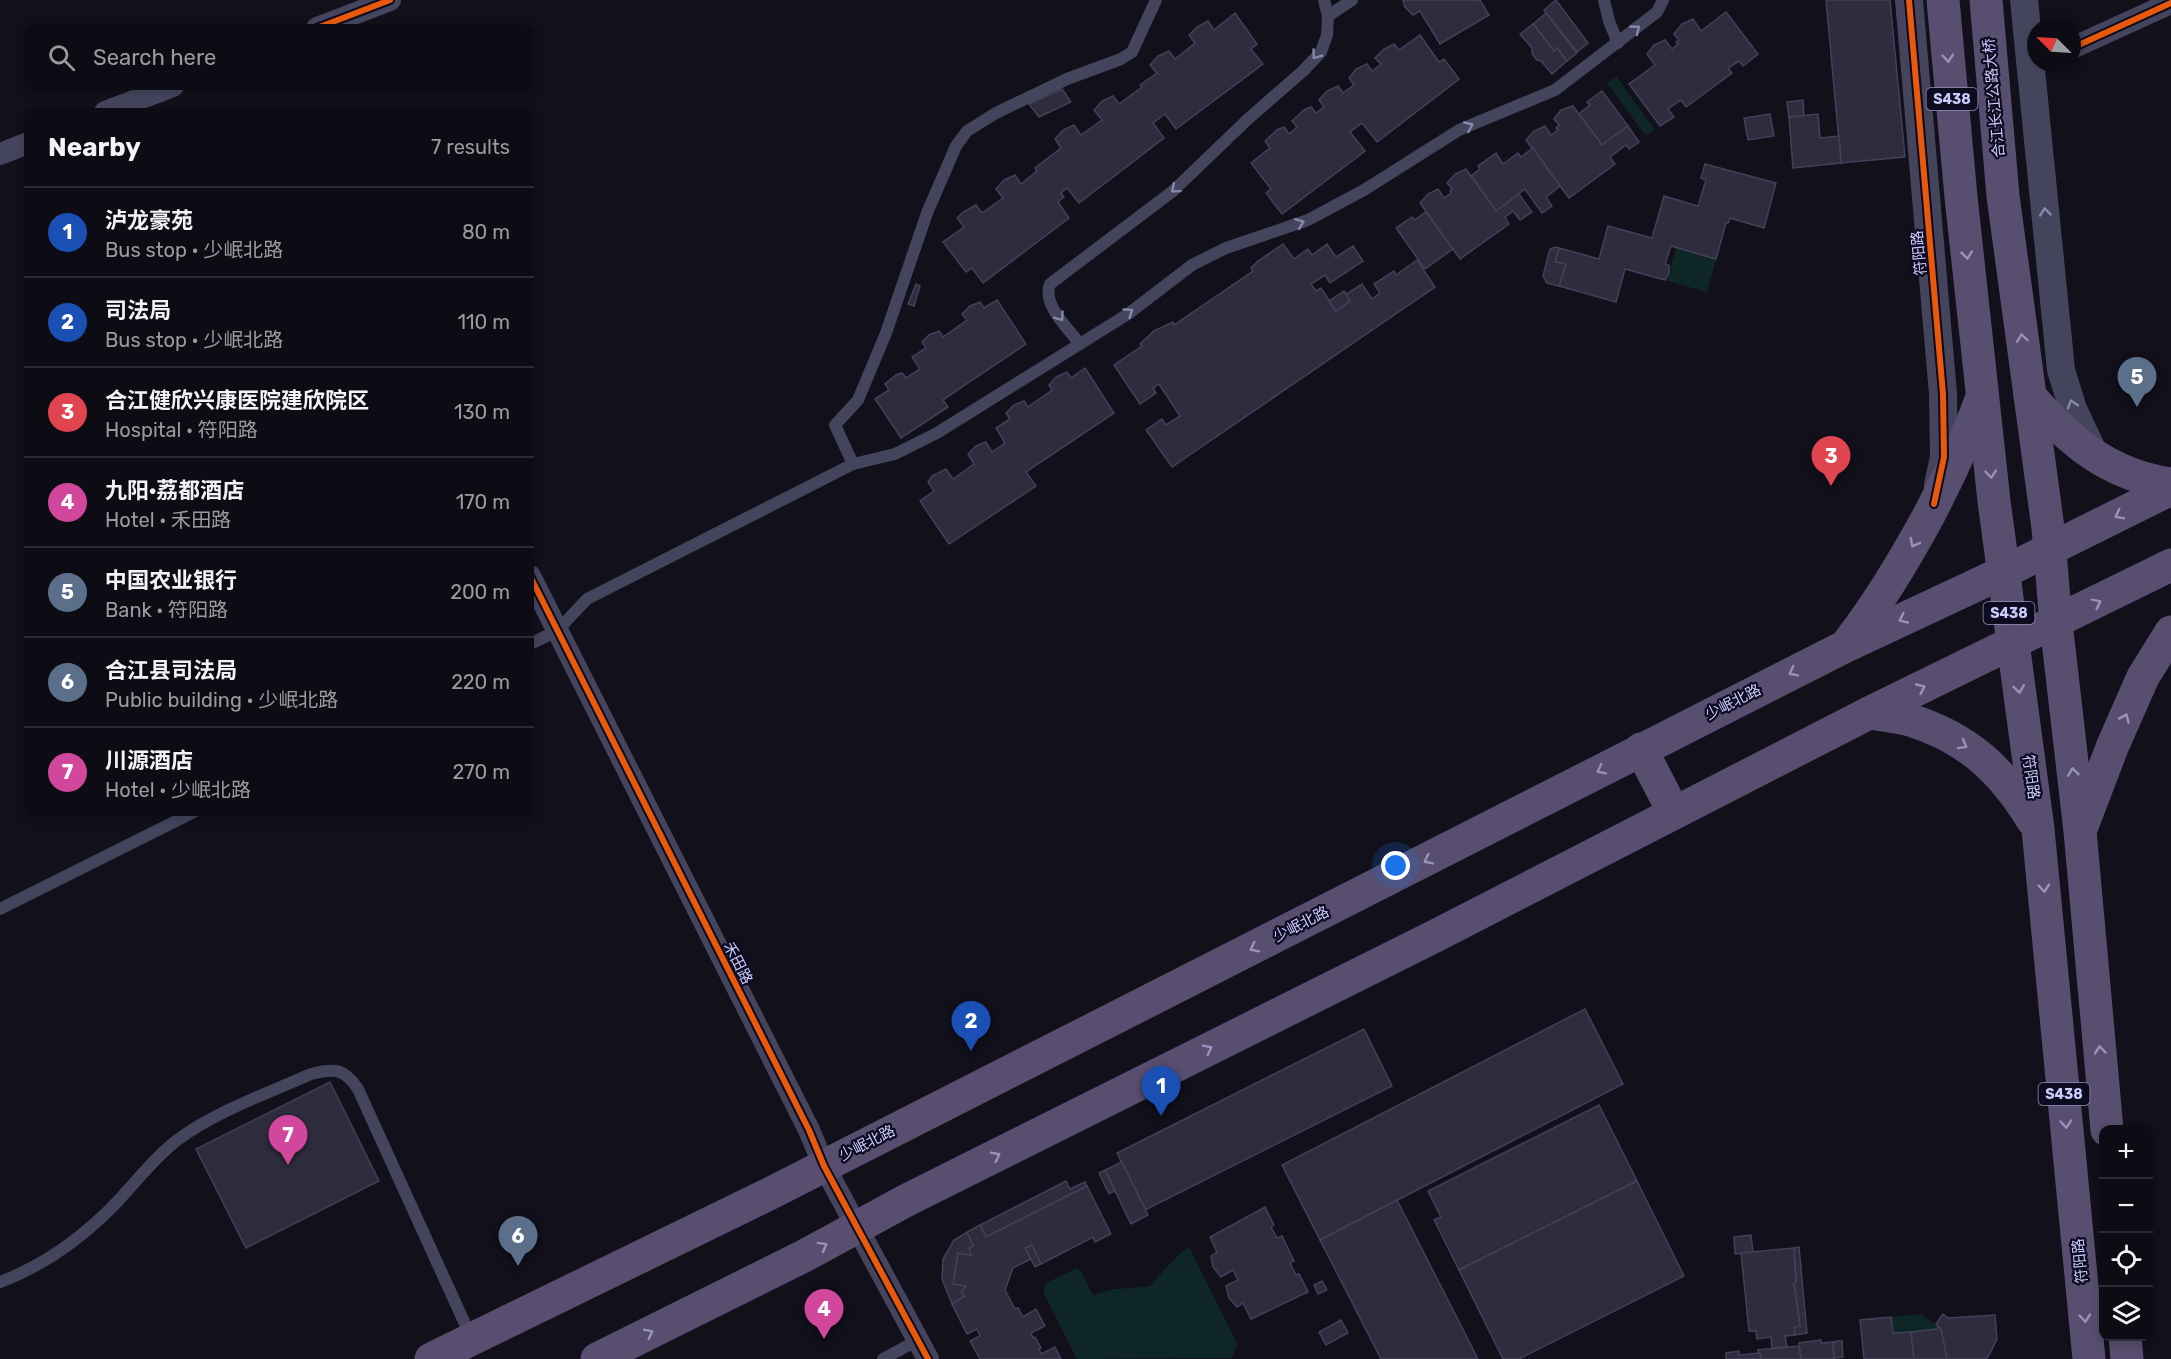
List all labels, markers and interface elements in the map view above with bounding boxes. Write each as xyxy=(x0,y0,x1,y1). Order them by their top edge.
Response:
north arrow xyxy=(2027,18,2081,72)
search box xyxy=(24,24,534,90)
one-way arrow xyxy=(1629,25,1640,36)
street label: 合江长江公路大桥 xyxy=(1980,37,2008,159)
icon: search xyxy=(45,41,78,74)
text: Search here xyxy=(93,44,216,71)
one-way arrow xyxy=(1313,48,1324,59)
one-way arrow xyxy=(1941,54,1954,63)
road number: S438 xyxy=(1926,88,1978,110)
one-way arrow xyxy=(1462,121,1473,133)
text: Nearby xyxy=(48,132,141,163)
text: 7 results xyxy=(431,135,510,159)
one-way arrow xyxy=(1171,182,1182,193)
text: 泸龙豪苑 xyxy=(105,207,193,234)
one-way arrow xyxy=(2039,207,2052,216)
one-way arrow xyxy=(1294,218,1305,230)
text: 1 xyxy=(63,220,72,244)
text: 80 m xyxy=(462,220,510,244)
street label: 符阳路 xyxy=(1908,230,1930,276)
text: Bus stop · 少岷北路 xyxy=(105,238,283,262)
one-way arrow xyxy=(1960,251,1973,260)
text: 司法局 xyxy=(105,297,171,324)
one-way arrow xyxy=(1122,308,1133,319)
text: 2 xyxy=(61,310,74,334)
text: 110 m xyxy=(458,310,510,334)
one-way arrow xyxy=(1053,311,1064,322)
text: Bus stop · 少岷北路 xyxy=(105,328,283,352)
one-way arrow xyxy=(2016,333,2028,343)
pin: 5 xyxy=(2118,358,2156,407)
text: 合江健欣兴康医院建欣院区 xyxy=(105,387,369,414)
text: 3 xyxy=(61,400,74,424)
text: 130 m xyxy=(454,400,510,424)
one-way arrow xyxy=(2066,400,2079,410)
text: Hospital · 符阳路 xyxy=(105,418,258,442)
pin: 3 xyxy=(1812,436,1850,486)
one-way arrow xyxy=(1985,470,1997,479)
text: 九阳·荔都酒店 xyxy=(105,477,244,504)
text: 4 xyxy=(61,490,74,514)
text: 170 m xyxy=(456,490,510,514)
text: Hotel · 禾田路 xyxy=(105,508,231,532)
one-way arrow xyxy=(2114,508,2125,520)
one-way arrow xyxy=(1910,537,1921,547)
text: 中国农业银行 xyxy=(105,567,237,594)
text: 5 xyxy=(61,580,74,604)
text: 200 m xyxy=(450,580,510,604)
text: Bank · 符阳路 xyxy=(105,598,228,622)
one-way arrow xyxy=(2090,598,2101,610)
road number: S438 xyxy=(1984,602,2034,624)
one-way arrow xyxy=(1898,611,1909,623)
text: 合江县司法局 xyxy=(105,657,237,684)
one-way arrow xyxy=(1789,665,1800,677)
text: 6 xyxy=(61,670,74,694)
text: 220 m xyxy=(451,670,510,694)
street label: 少岷北路 xyxy=(1702,680,1764,724)
one-way arrow xyxy=(1915,683,1926,695)
one-way arrow xyxy=(2012,684,2025,693)
text: Public building · 少岷北路 xyxy=(105,688,338,712)
one-way arrow xyxy=(2117,713,2129,724)
one-way arrow xyxy=(1957,738,1967,749)
text: 川源酒店 xyxy=(105,747,193,774)
street label: 符阳路 xyxy=(2019,753,2043,801)
text: 7 xyxy=(62,760,73,784)
text: 270 m xyxy=(453,760,510,784)
one-way arrow xyxy=(1596,763,1607,774)
one-way arrow xyxy=(2068,768,2080,777)
text: Hotel · 少岷北路 xyxy=(105,778,251,802)
your location xyxy=(1381,851,1410,880)
one-way arrow xyxy=(1423,853,1434,864)
one-way arrow xyxy=(2037,883,2050,892)
street label: 少岷北路 xyxy=(1270,902,1332,946)
street label: 禾田路 xyxy=(720,939,756,987)
one-way arrow xyxy=(1249,941,1260,952)
pin: 2 xyxy=(952,1002,990,1051)
one-way arrow xyxy=(1202,1045,1213,1057)
one-way arrow xyxy=(2093,1046,2106,1055)
pin: 1 xyxy=(1142,1066,1180,1116)
road number: S438 xyxy=(2038,1083,2090,1105)
pin: 7 xyxy=(268,1116,308,1165)
one-way arrow xyxy=(2059,1119,2072,1128)
street label: 少岷北路 xyxy=(836,1121,898,1165)
map controls xyxy=(2099,1125,2153,1341)
button: + xyxy=(2099,1125,2153,1179)
one-way arrow xyxy=(990,1151,1001,1163)
button: − xyxy=(2099,1179,2153,1233)
pin: 6 xyxy=(498,1216,538,1266)
button: locate xyxy=(2099,1233,2153,1287)
street label: 符阳路 xyxy=(2069,1238,2091,1284)
one-way arrow xyxy=(817,1242,827,1253)
button: layers xyxy=(2099,1287,2153,1341)
pin: 4 xyxy=(804,1290,844,1339)
one-way arrow xyxy=(2078,1313,2091,1322)
one-way arrow xyxy=(643,1329,653,1340)

